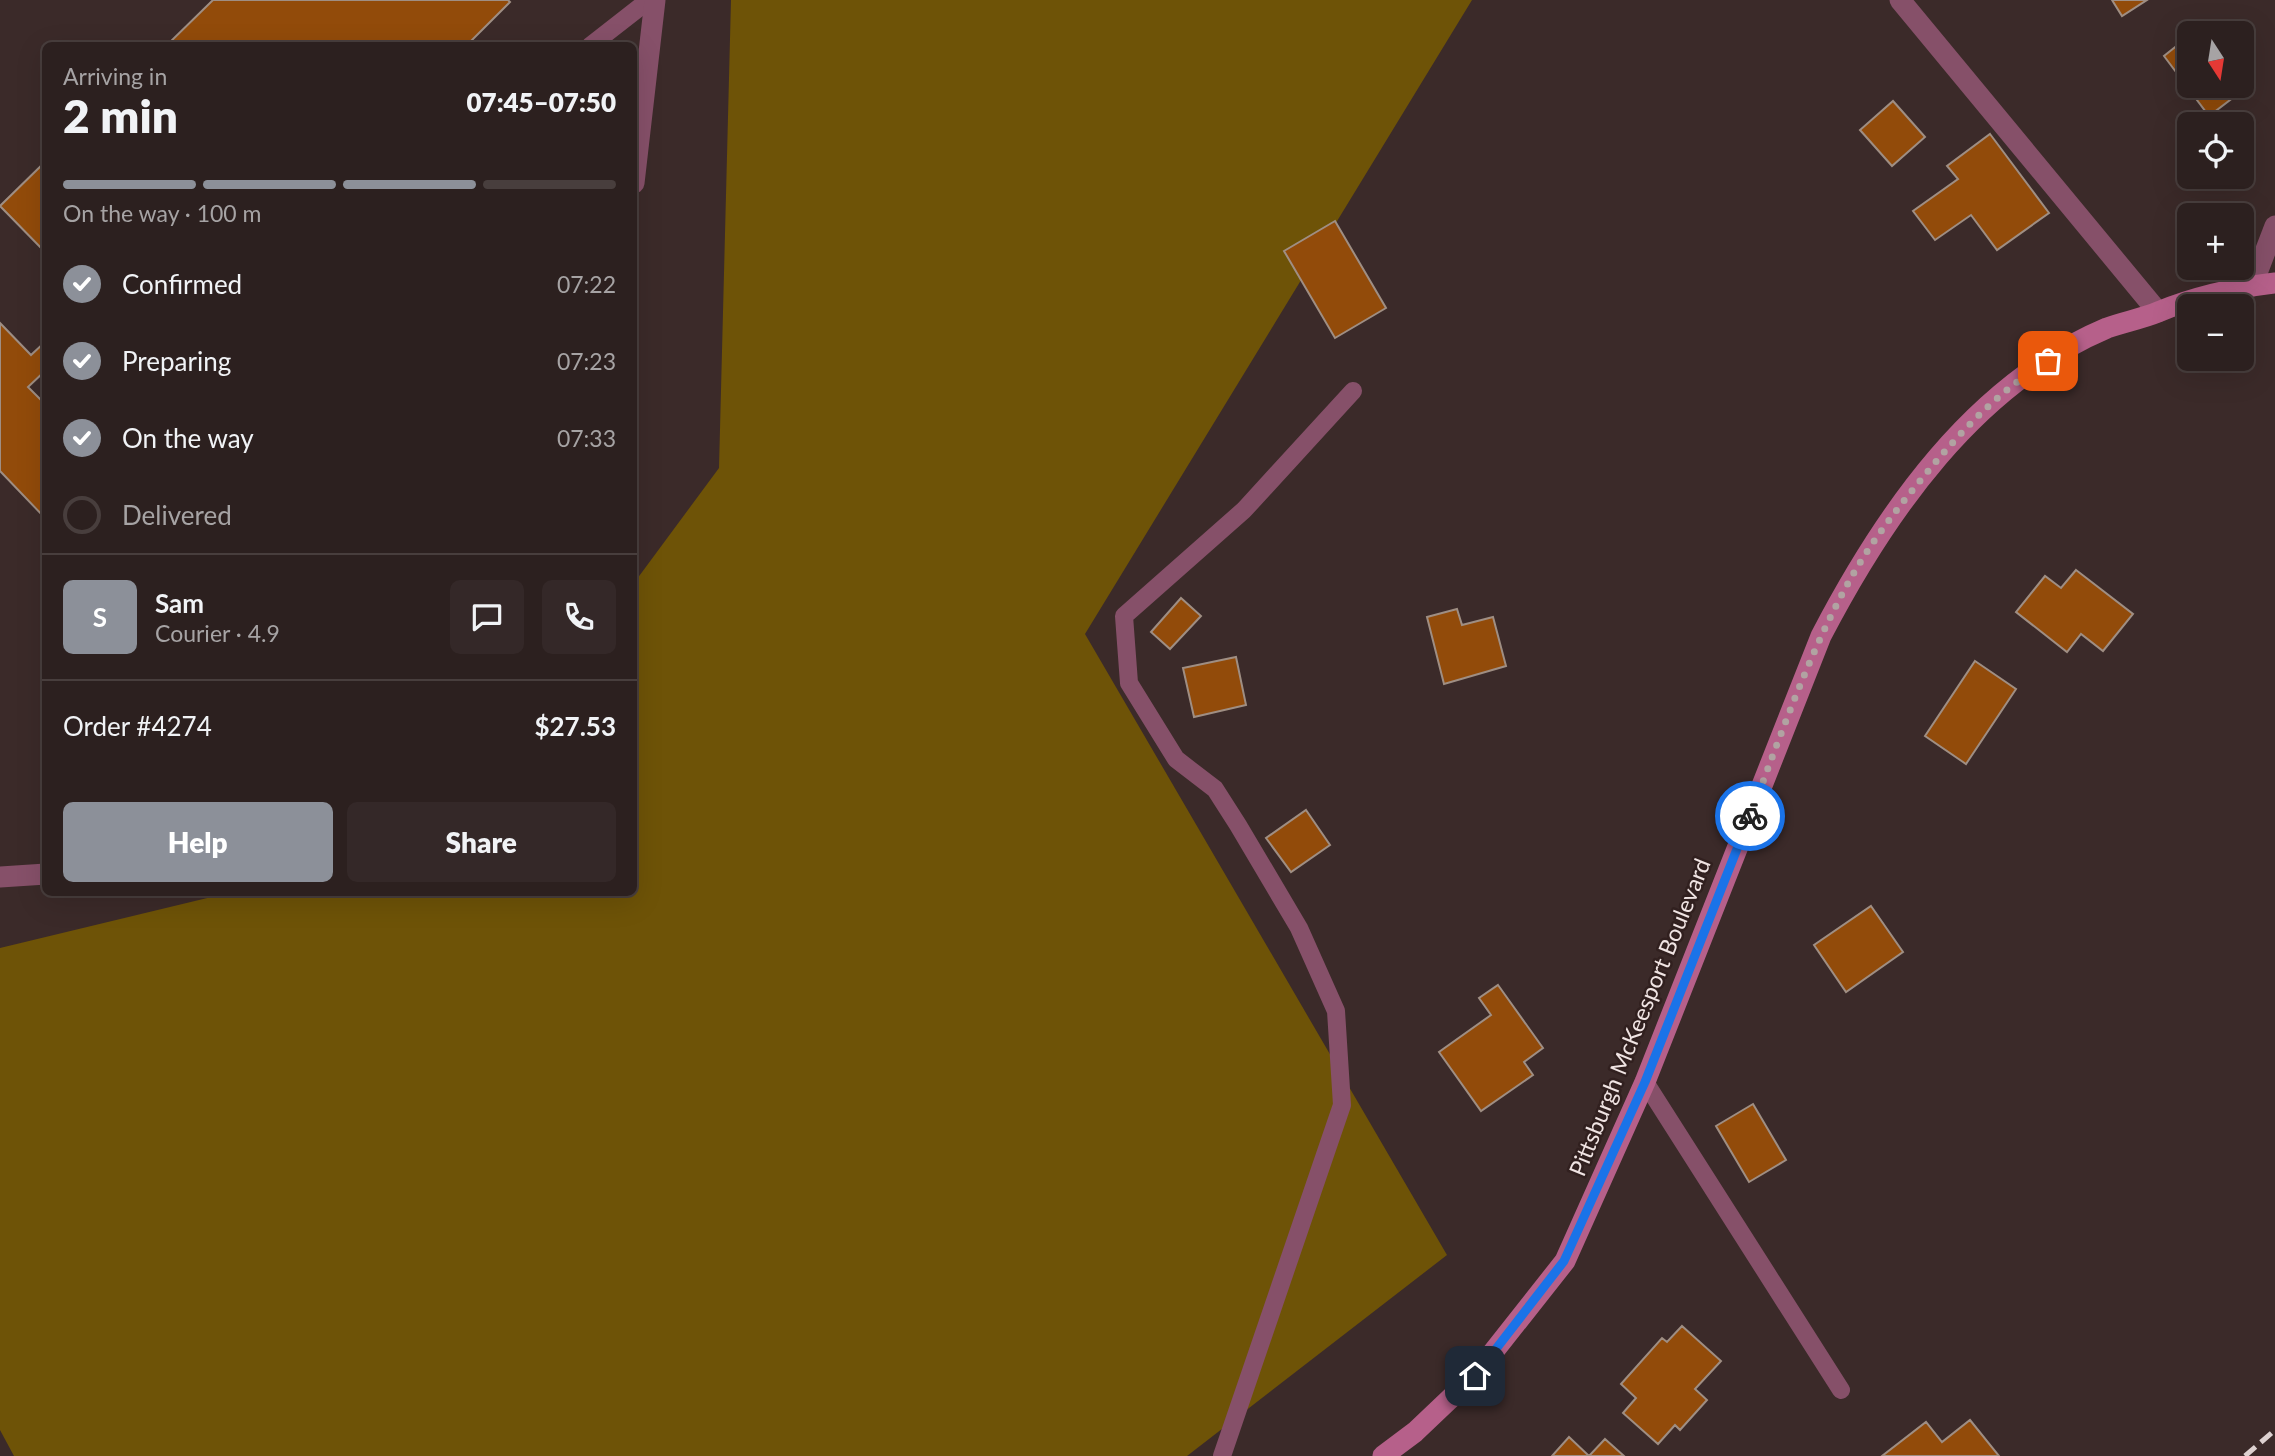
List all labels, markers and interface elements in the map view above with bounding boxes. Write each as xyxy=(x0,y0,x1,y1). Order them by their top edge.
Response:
north arrow xyxy=(2177,21,2254,98)
map controls xyxy=(2177,21,2254,371)
text: Arriving in xyxy=(63,62,167,90)
text: 07:45–07:50 xyxy=(466,86,616,118)
text: 2 min xyxy=(63,88,178,143)
button: locate xyxy=(2177,112,2254,189)
text: On the way · 100 m xyxy=(63,199,262,227)
button: + xyxy=(2177,203,2254,280)
icon: check xyxy=(63,265,101,303)
text: Confirmed xyxy=(122,268,242,300)
text: 07:22 xyxy=(557,270,616,298)
button: − xyxy=(2177,294,2254,371)
pin xyxy=(2018,331,2078,391)
icon: check xyxy=(63,342,101,380)
icon: bag xyxy=(2029,342,2067,380)
text: Preparing xyxy=(122,345,231,377)
text: 07:23 xyxy=(557,347,616,375)
icon: check xyxy=(63,419,101,457)
text: On the way xyxy=(122,422,254,454)
text: 07:33 xyxy=(557,424,616,452)
text: Delivered xyxy=(122,499,232,531)
button: chat xyxy=(450,580,524,654)
button: phone xyxy=(542,580,616,654)
text: Sam xyxy=(155,587,204,619)
text: S xyxy=(93,601,107,633)
text: Courier · 4.9 xyxy=(155,619,280,647)
text: Order #4274 xyxy=(63,710,212,742)
text: $27.53 xyxy=(534,710,616,742)
courier xyxy=(1715,781,1785,851)
icon: bike xyxy=(1731,797,1769,835)
button: Help xyxy=(63,802,333,882)
button: Share xyxy=(347,802,616,882)
street label: Pittsburgh McKeesport Boulevard xyxy=(1562,854,1716,1180)
pin xyxy=(1445,1346,1505,1406)
icon: home xyxy=(1456,1357,1494,1395)

